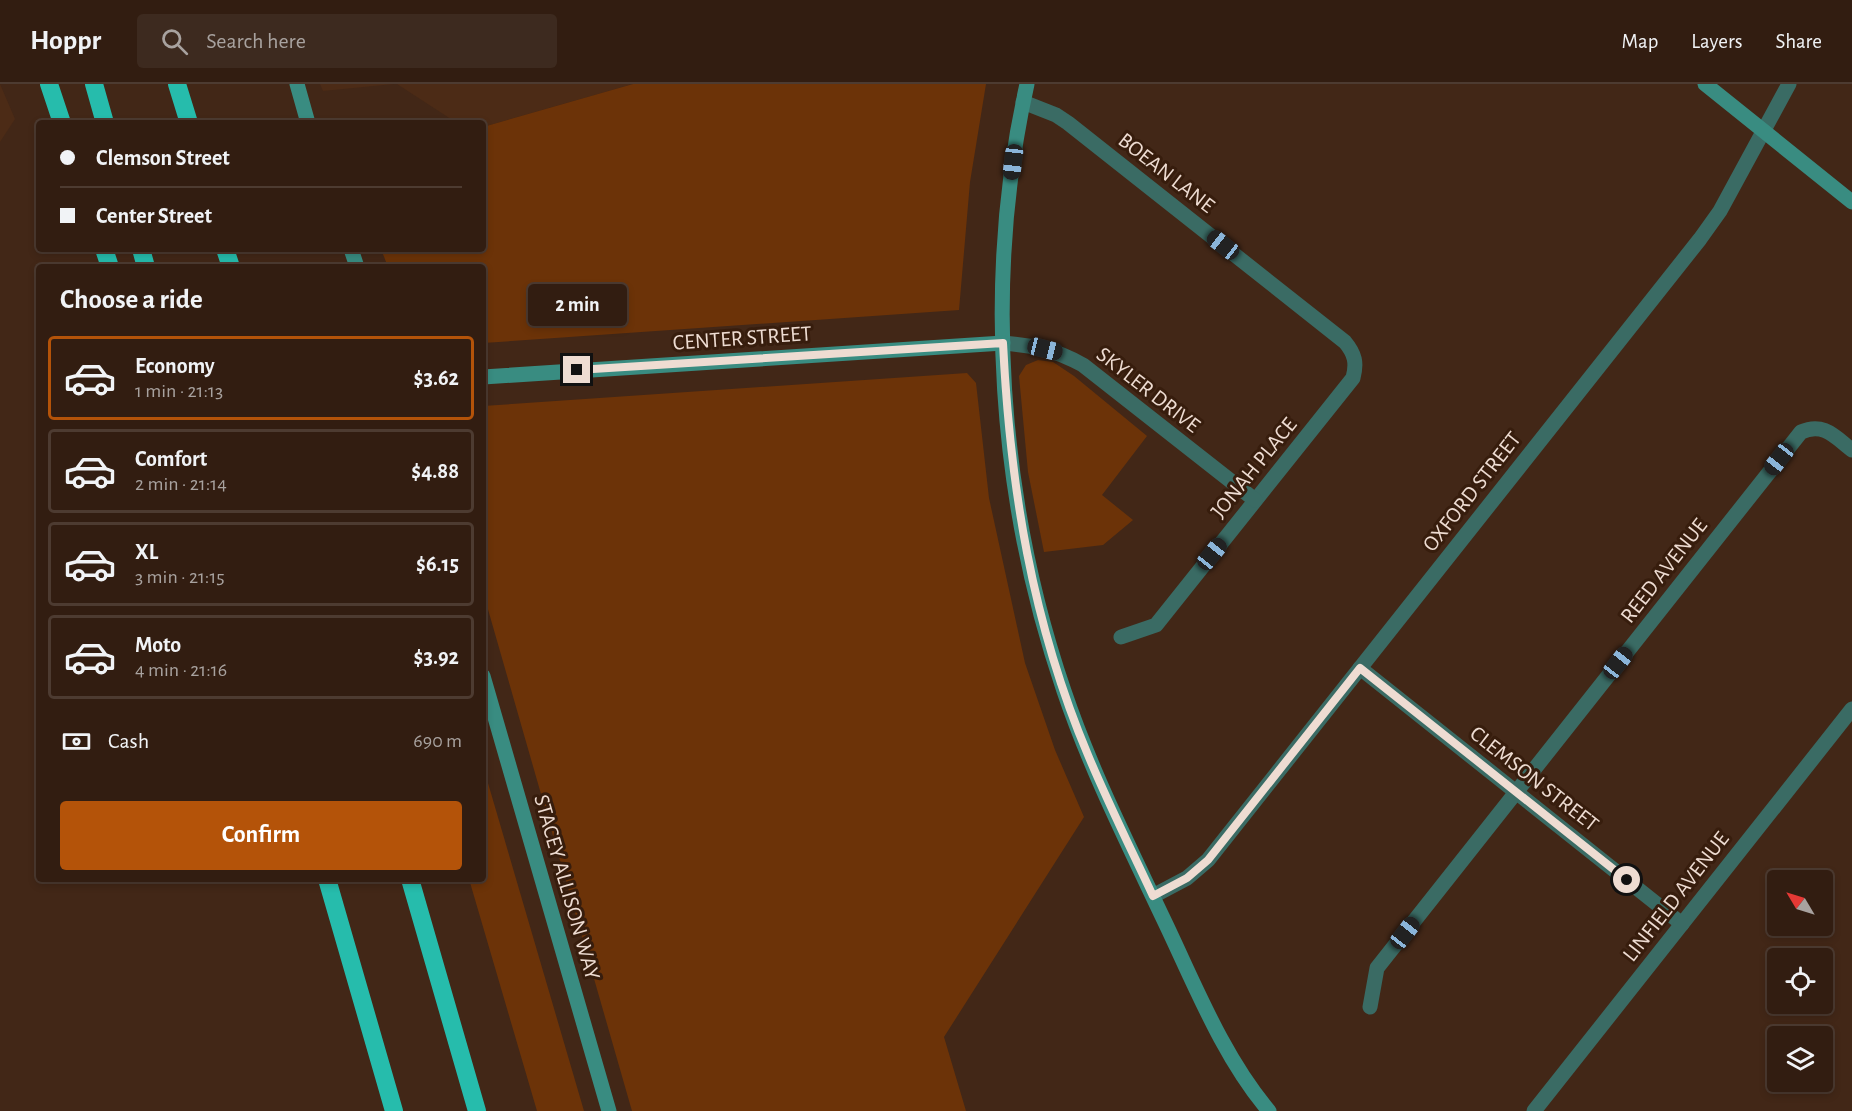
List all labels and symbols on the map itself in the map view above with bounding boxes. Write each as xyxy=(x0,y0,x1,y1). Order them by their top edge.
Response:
street label: BOEAN LANE xyxy=(1114,129,1219,217)
car xyxy=(1002,143,1024,181)
car xyxy=(1203,227,1243,263)
callout: 2 min xyxy=(528,283,626,325)
street label: CENTER STREET xyxy=(672,322,812,354)
car xyxy=(1025,336,1065,362)
street label: SKYLER DRIVE xyxy=(1093,343,1205,437)
route end xyxy=(563,356,590,383)
street label: JONAH PLACE xyxy=(1207,413,1301,522)
street label: OXFORD STREET xyxy=(1418,427,1525,556)
car xyxy=(1761,439,1797,479)
street label: REED AVENUE xyxy=(1616,514,1711,627)
car xyxy=(1194,534,1230,574)
car xyxy=(1600,643,1636,683)
street label: CLEMSON STREET xyxy=(1466,722,1603,836)
street label: STACEY ALLISON WAY xyxy=(530,792,604,983)
street label: LINFIELD AVENUE xyxy=(1619,827,1733,966)
route start xyxy=(1613,866,1640,893)
north arrow xyxy=(1767,870,1833,936)
car xyxy=(1387,913,1423,953)

